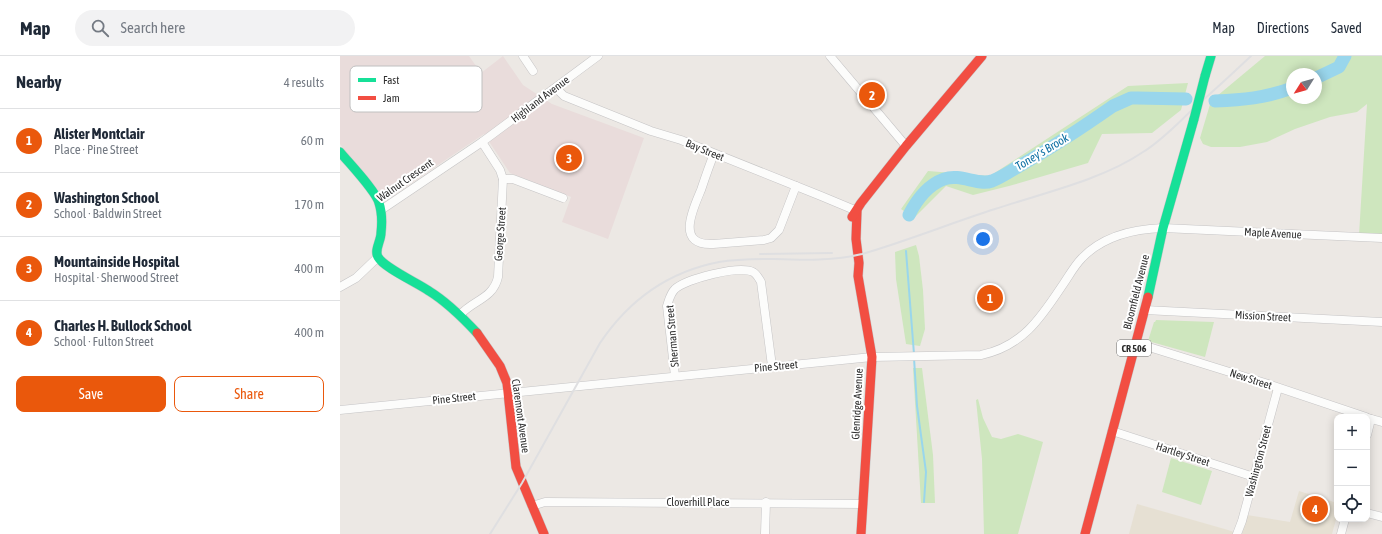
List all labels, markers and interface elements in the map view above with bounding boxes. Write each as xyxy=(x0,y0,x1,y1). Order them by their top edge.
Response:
search box xyxy=(75,10,355,46)
text: Map xyxy=(20,17,51,39)
icon: search xyxy=(89,17,111,39)
text: Search here xyxy=(121,19,185,36)
text: Map xyxy=(1212,20,1235,36)
text: Directions xyxy=(1257,20,1309,36)
text: Saved xyxy=(1331,20,1362,36)
legend xyxy=(350,66,482,112)
north arrow xyxy=(1286,68,1322,104)
text: Nearby xyxy=(16,72,62,92)
street label: Highland Avenue xyxy=(509,73,571,125)
text: Fast xyxy=(383,74,399,86)
text: 4 results xyxy=(284,75,324,90)
pin: 2 xyxy=(859,80,885,110)
text: Jam xyxy=(383,92,400,104)
text: Alister Montclair xyxy=(54,125,144,142)
water label: Toney's Brook xyxy=(1013,130,1072,173)
text: 1 xyxy=(26,133,32,148)
text: 60 m xyxy=(301,133,324,148)
street label: Bay Street xyxy=(684,137,726,163)
text: Place · Pine Street xyxy=(54,142,139,157)
pin: 3 xyxy=(556,143,582,173)
street label: Walnut Crescent xyxy=(375,156,435,204)
text: Washington School xyxy=(54,189,159,206)
text: 2 xyxy=(26,197,32,212)
text: 170 m xyxy=(295,197,324,212)
text: School · Baldwin Street xyxy=(54,206,162,221)
street label: George Street xyxy=(492,207,508,261)
street label: Maple Avenue xyxy=(1244,226,1302,240)
your location xyxy=(973,229,993,249)
text: Mountainside Hospital xyxy=(54,253,179,270)
street label: Bloomfield Avenue xyxy=(1121,253,1151,331)
text: 3 xyxy=(26,261,32,276)
text: 400 m xyxy=(295,261,324,276)
text: Hospital · Sherwood Street xyxy=(54,270,179,285)
pin: 1 xyxy=(977,283,1003,313)
street label: Sherman Street xyxy=(663,304,681,368)
street label: Mission Street xyxy=(1235,309,1291,323)
text: Charles H. Bullock School xyxy=(54,317,191,334)
text: 4 xyxy=(26,325,32,340)
text: 400 m xyxy=(295,325,324,340)
text: School · Fulton Street xyxy=(54,334,154,349)
road number: CR 506 xyxy=(1117,340,1151,356)
street label: Pine Street xyxy=(754,358,798,374)
street label: New Street xyxy=(1228,367,1274,391)
street label: Glenridge Avenue xyxy=(849,368,865,440)
button: Save xyxy=(16,376,166,412)
button: Share xyxy=(174,376,324,412)
street label: Claremont Avenue xyxy=(510,378,532,454)
street label: Pine Street xyxy=(432,390,476,406)
map controls xyxy=(1334,414,1370,522)
button: + xyxy=(1334,414,1370,450)
street label: Washington Street xyxy=(1243,424,1273,498)
street label: Hartley Street xyxy=(1155,440,1211,468)
button: − xyxy=(1334,450,1370,486)
button: locate xyxy=(1334,486,1370,522)
pin: 4 xyxy=(1302,494,1328,524)
street label: Cloverhill Place xyxy=(666,496,730,508)

